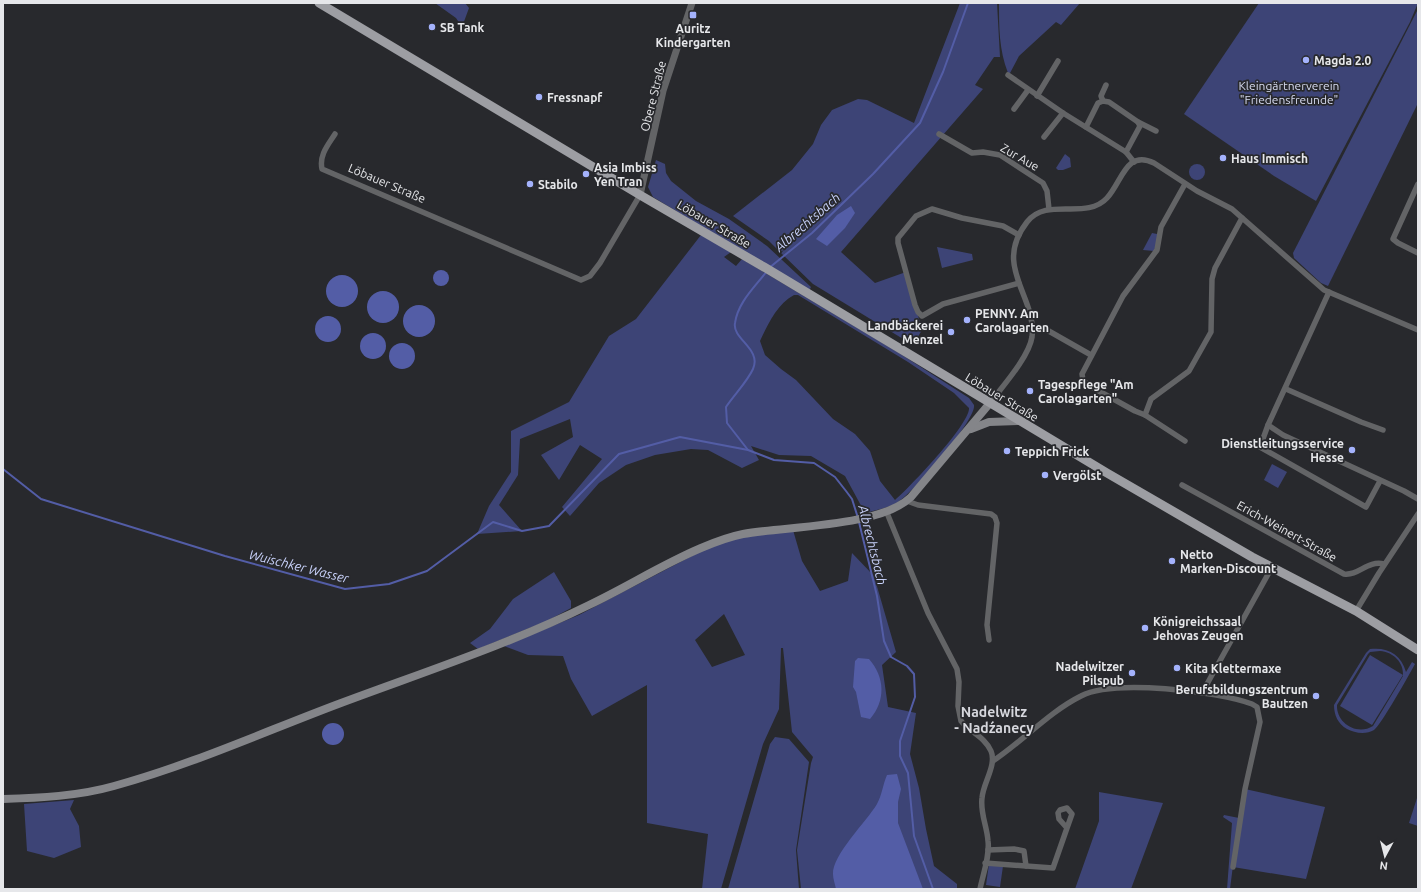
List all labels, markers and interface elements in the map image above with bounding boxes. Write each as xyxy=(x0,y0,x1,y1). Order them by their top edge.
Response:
marker: Auritz Kindergarten xyxy=(688,10,698,20)
place label: SB Tank xyxy=(440,21,485,34)
marker: SB Tank xyxy=(427,22,437,32)
place label: Auritz Kindergarten xyxy=(656,22,730,49)
place label: Magda 2.0 xyxy=(1314,54,1372,67)
marker: Magda 2.0 xyxy=(1301,55,1311,65)
street label: Obere Straße xyxy=(638,59,668,133)
park label: Kleingärtnerverein "Friedensfreunde" xyxy=(1239,79,1339,106)
place label: Fressnapf xyxy=(547,91,603,104)
marker: Fressnapf xyxy=(534,92,544,102)
street label: Zur Aue xyxy=(999,141,1041,173)
place label: Haus Immisch xyxy=(1231,152,1308,165)
marker: Haus Immisch xyxy=(1218,153,1228,163)
street label: Löbauer Straße xyxy=(346,161,428,205)
place label: Asia Imbiss Yen Tran xyxy=(594,161,657,188)
marker: Asia Imbiss Yen Tran xyxy=(581,169,591,179)
place label: Stabilo xyxy=(538,178,578,191)
marker: Stabilo xyxy=(525,179,535,189)
water label: Albrechtsbach xyxy=(771,190,842,255)
street label: Löbauer Straße xyxy=(675,198,753,250)
place label: PENNY. Am Carolagarten xyxy=(975,307,1049,334)
marker: PENNY. Am Carolagarten xyxy=(962,315,972,325)
place label: Landbäckerei Menzel xyxy=(868,319,943,346)
marker: Landbäckerei Menzel xyxy=(946,327,956,337)
street label: Löbauer Straße xyxy=(963,370,1041,424)
place label: Tagespflege "Am Carolagarten" xyxy=(1038,378,1134,405)
marker: Tagespflege "Am Carolagarten" xyxy=(1025,386,1035,396)
place label: Dienstleitungsservice Hesse xyxy=(1221,437,1344,464)
place label: Teppich Frick xyxy=(1015,445,1089,458)
marker: Dienstleitungsservice Hesse xyxy=(1347,445,1357,455)
marker: Teppich Frick xyxy=(1002,446,1012,456)
place label: Vergölst xyxy=(1053,469,1101,482)
marker: Vergölst xyxy=(1040,470,1050,480)
street label: Erich-Weinert-Straße xyxy=(1235,498,1339,564)
water label: Albrechtsbach xyxy=(856,503,890,586)
water label: Wuischker Wasser xyxy=(248,547,351,585)
place label: Netto Marken-Discount xyxy=(1180,548,1276,575)
marker: Netto Marken-Discount xyxy=(1167,556,1177,566)
place label: Königreichssaal Jehovas Zeugen xyxy=(1153,615,1244,642)
marker: Königreichssaal Jehovas Zeugen xyxy=(1140,623,1150,633)
place label: Nadelwitzer Pilspub xyxy=(1055,660,1124,687)
place label: Kita Klettermaxe xyxy=(1185,662,1281,675)
marker: Kita Klettermaxe xyxy=(1172,663,1182,673)
marker: Nadelwitzer Pilspub xyxy=(1127,668,1137,678)
place label: Berufsbildungszentrum Bautzen xyxy=(1175,683,1308,710)
marker: Berufsbildungszentrum Bautzen xyxy=(1311,691,1321,701)
district label: Nadelwitz - Nadźanecy xyxy=(954,704,1034,736)
north arrow xyxy=(1365,836,1405,876)
text: N xyxy=(1379,859,1389,872)

